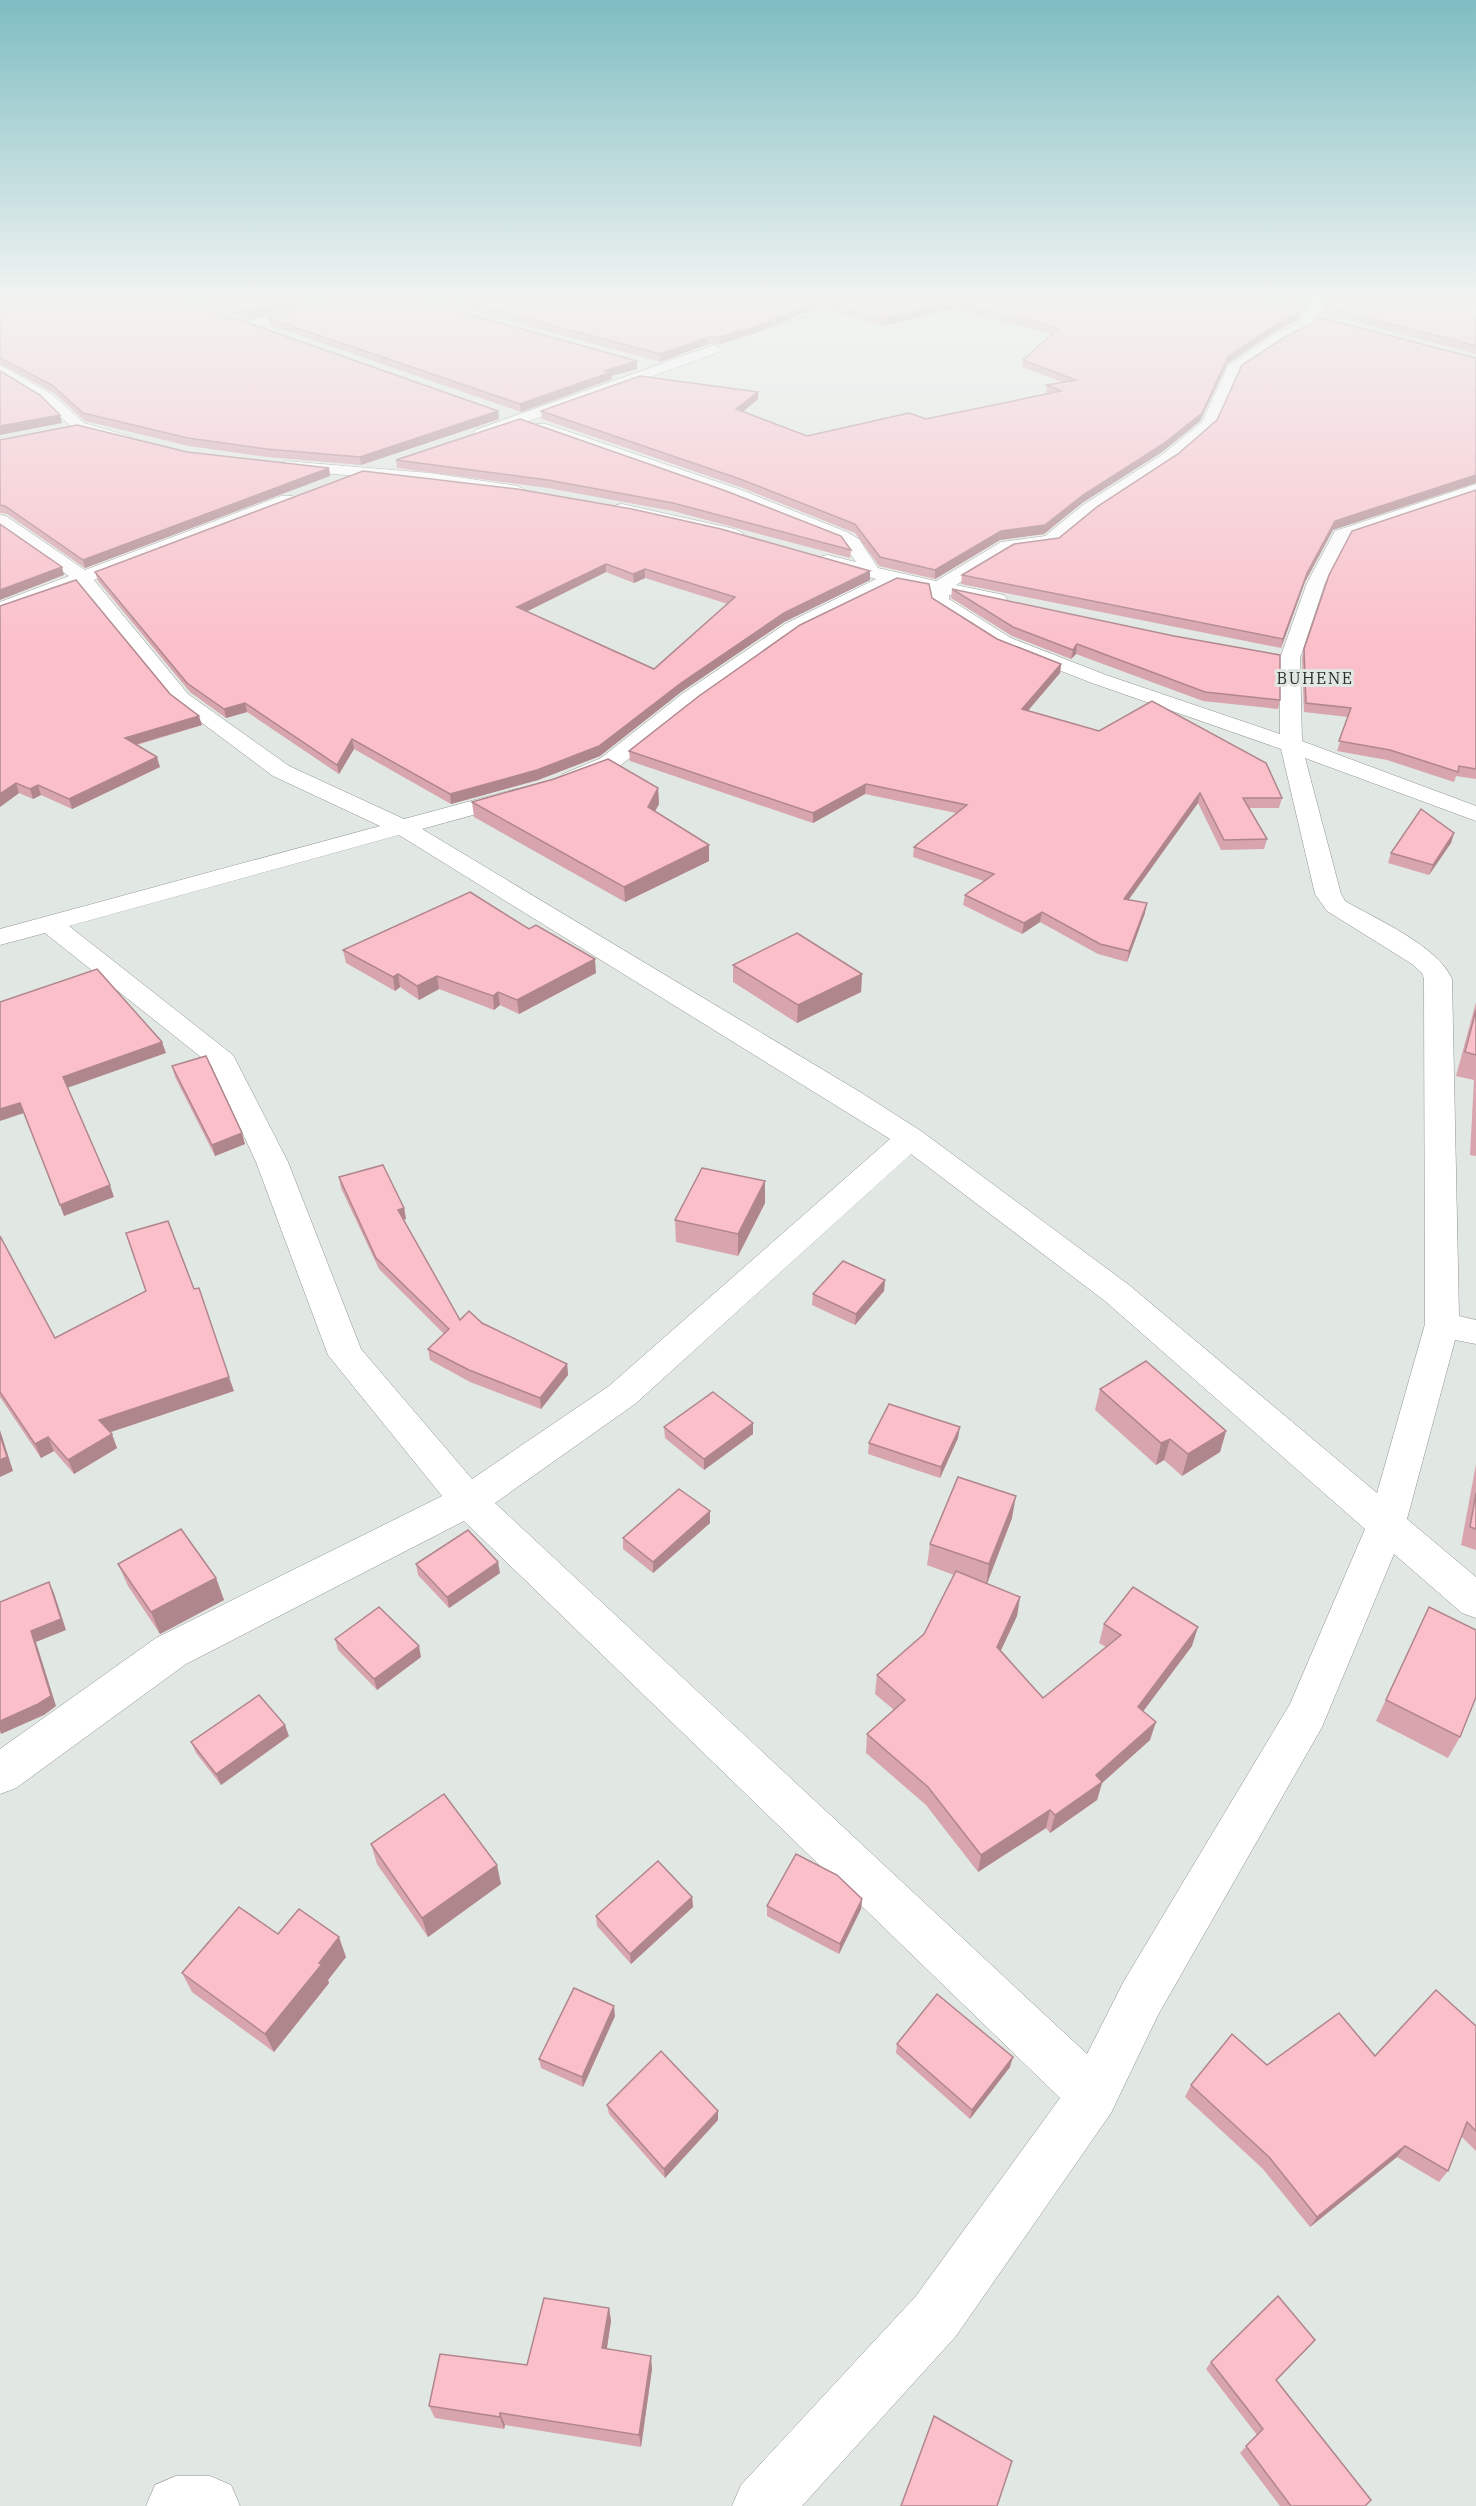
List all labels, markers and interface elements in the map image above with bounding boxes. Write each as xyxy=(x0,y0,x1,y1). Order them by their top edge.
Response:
district label: BUHENE xyxy=(1276,668,1354,688)

